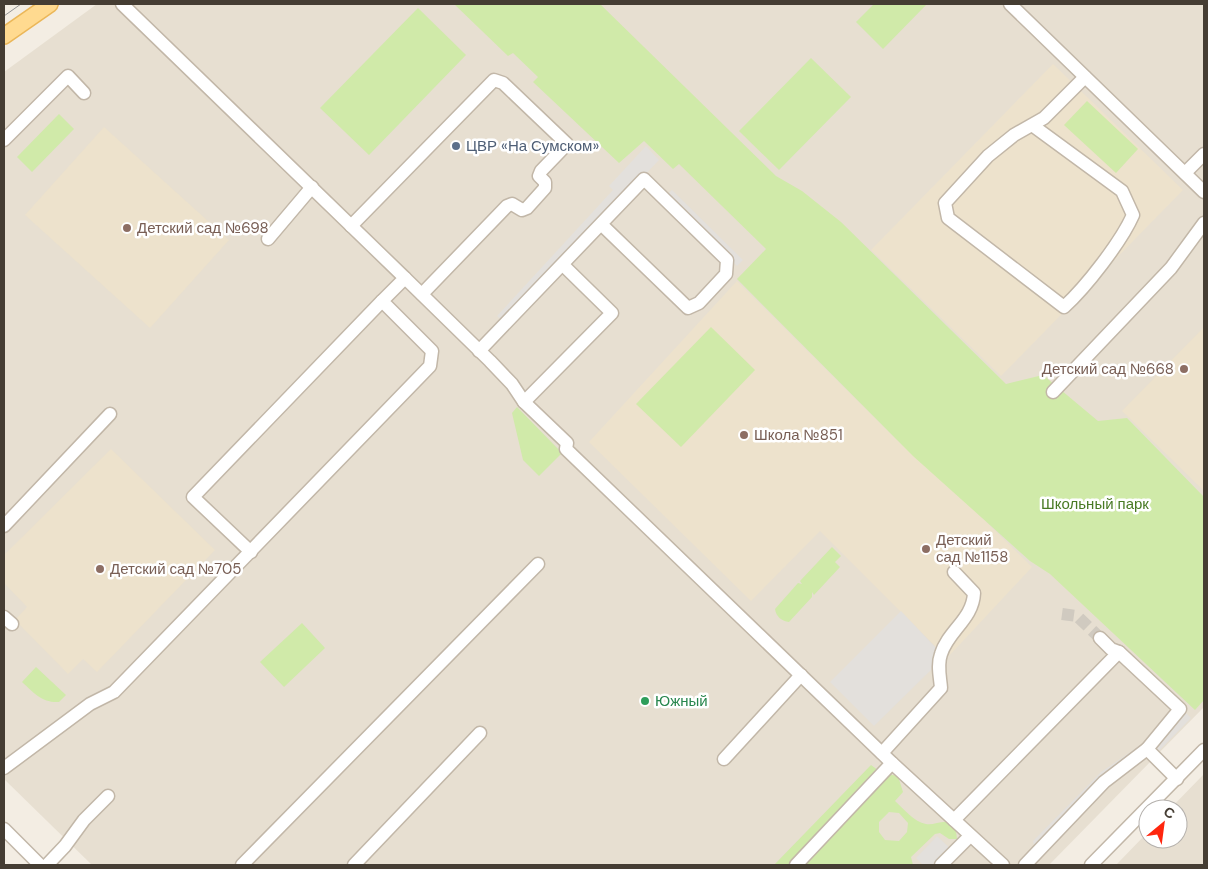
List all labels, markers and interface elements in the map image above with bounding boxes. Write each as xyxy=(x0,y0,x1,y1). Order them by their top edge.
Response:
place label: ЦВР «На Сумском» xyxy=(466,136,599,156)
marker: ЦВР «На Сумском» xyxy=(450,140,462,152)
place label: Детский сад №698 xyxy=(137,218,269,238)
marker: Детский сад №698 xyxy=(121,222,133,234)
place label: Детский сад №668 xyxy=(1042,359,1174,379)
marker: Детский сад №668 xyxy=(1178,363,1190,375)
place label: Школа №851 xyxy=(754,425,843,445)
marker: Школа №851 xyxy=(738,429,750,441)
park label: Школьный парк xyxy=(1041,494,1149,514)
place label: Детский сад №1158 xyxy=(936,530,1008,567)
marker: Детский сад №1158 xyxy=(920,543,932,555)
place label: Детский сад №705 xyxy=(110,559,241,579)
marker: Детский сад №705 xyxy=(94,563,106,575)
place label: Южный xyxy=(655,691,708,711)
marker: Южный xyxy=(639,695,651,707)
north arrow xyxy=(1138,799,1188,849)
text: С xyxy=(1161,802,1178,823)

